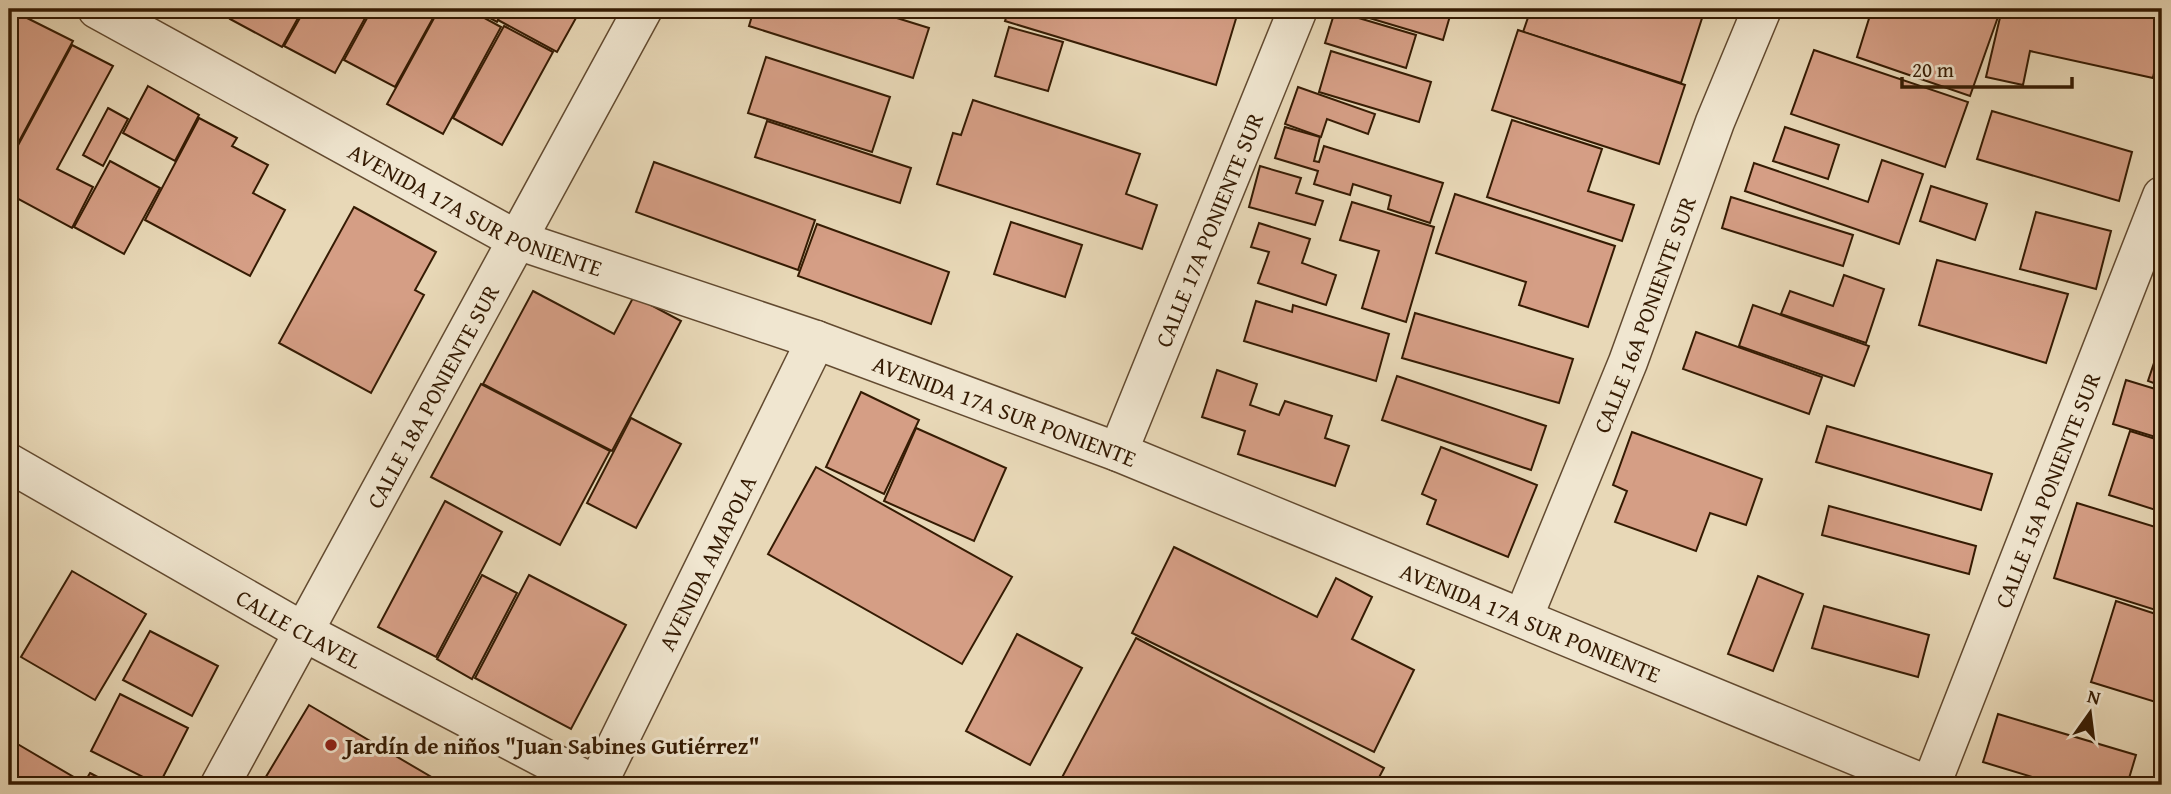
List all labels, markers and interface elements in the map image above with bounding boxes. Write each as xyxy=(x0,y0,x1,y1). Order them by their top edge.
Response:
scale bar xyxy=(1902,46,2071,90)
text: 20 m xyxy=(1912,54,1954,85)
street label: CALLE 17A PONIENTE SUR xyxy=(1146,107,1271,352)
street label: AVENIDA 17A SUR PONIENTE xyxy=(343,134,607,284)
street label: CALLE 16A PONIENTE SUR xyxy=(1584,191,1704,438)
street label: CALLE 18A PONIENTE SUR xyxy=(358,277,507,514)
street label: AVENIDA 17A SUR PONIENTE xyxy=(868,346,1142,474)
street label: CALLE 15A PONIENTE SUR xyxy=(1986,367,2108,613)
street label: AVENIDA AMAPOLA xyxy=(649,469,764,656)
street label: AVENIDA 17A SUR PONIENTE xyxy=(1395,554,1666,690)
street label: CALLE CLAVEL xyxy=(230,580,368,676)
north arrow xyxy=(2056,678,2126,748)
text: N xyxy=(2085,681,2104,712)
place label: Jardín de niños "Juan Sabines Gutiérrez" xyxy=(341,729,760,762)
marker: Jardín de niños "Juan Sabines Gutiérrez" xyxy=(323,737,339,753)

